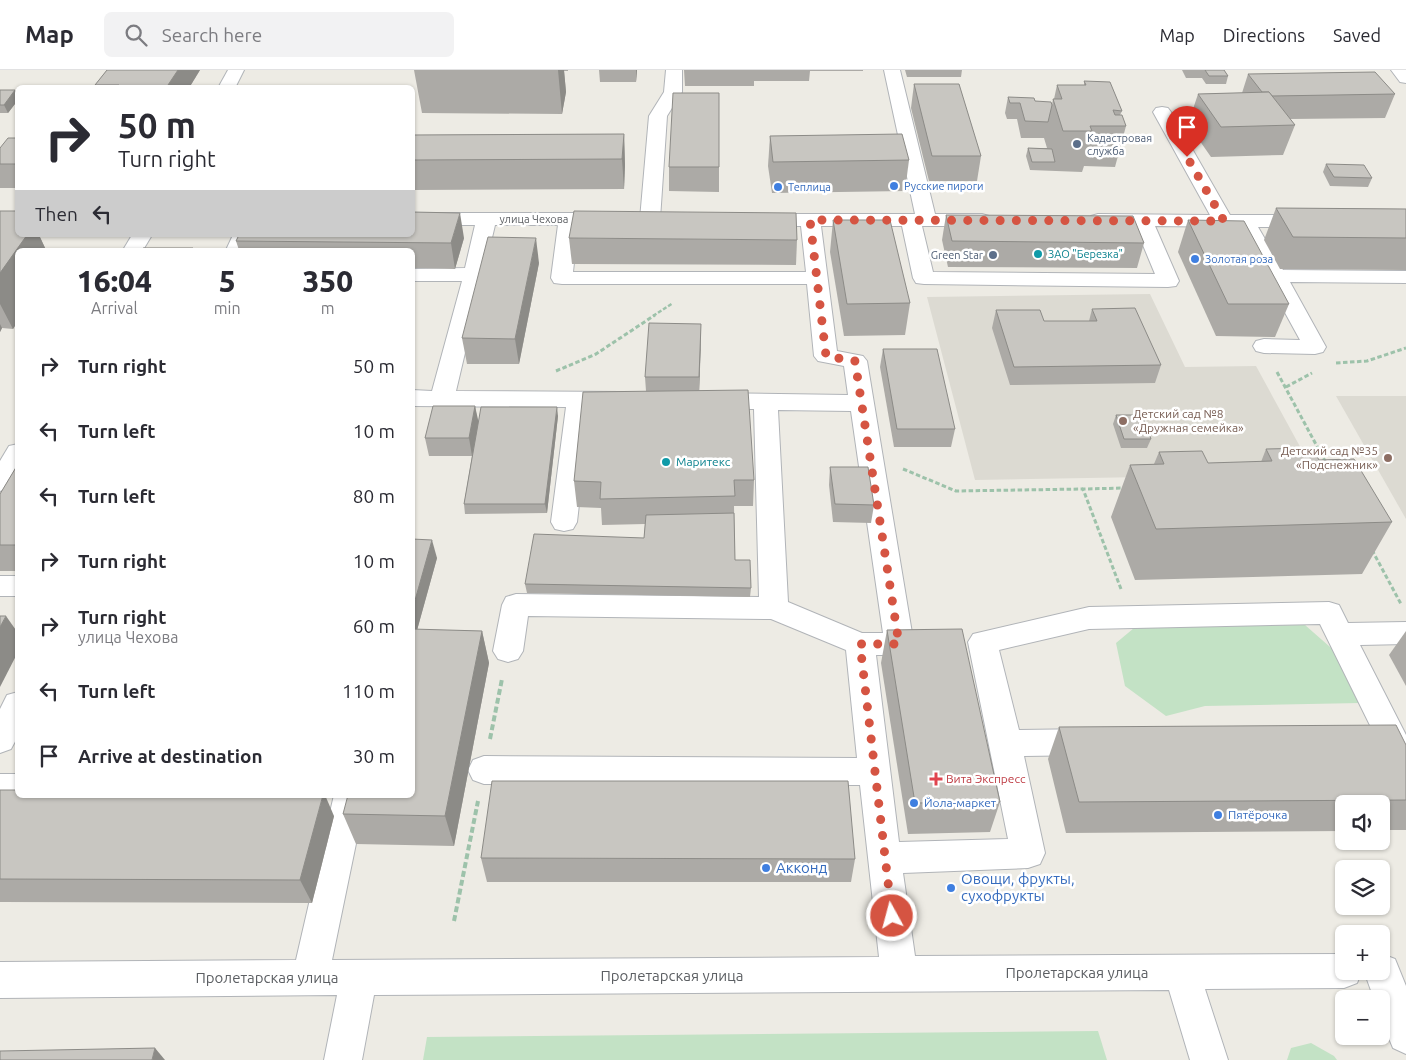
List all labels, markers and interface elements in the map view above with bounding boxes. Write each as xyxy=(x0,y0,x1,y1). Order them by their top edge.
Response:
search box xyxy=(104,12,454,57)
text: Map xyxy=(25,21,74,48)
icon: search xyxy=(122,21,150,49)
text: Search here xyxy=(162,24,262,46)
text: Map xyxy=(1159,25,1195,45)
text: Directions xyxy=(1223,25,1305,45)
text: Saved xyxy=(1333,25,1381,45)
icon: right xyxy=(35,105,100,170)
text: 50 m xyxy=(118,105,196,145)
pin xyxy=(1166,106,1208,157)
icon: arrive xyxy=(1173,113,1201,141)
place label: Кадастровая служба xyxy=(1087,132,1152,157)
marker: Кадастровая служба xyxy=(1071,138,1083,150)
text: Turn right xyxy=(118,146,216,171)
marker: Русские пироги xyxy=(888,180,900,192)
place label: Русские пироги xyxy=(904,180,984,192)
marker: Теплица xyxy=(772,181,784,193)
place label: Теплица xyxy=(788,181,831,193)
icon: left xyxy=(88,200,116,228)
text: Then xyxy=(35,203,78,225)
street label: улица Чехова xyxy=(499,213,569,225)
marker: ЗАО "Березка" xyxy=(1032,248,1044,260)
place label: ЗАО "Березка" xyxy=(1048,248,1123,260)
place label: Green Star xyxy=(931,249,984,261)
marker: Green Star xyxy=(987,249,999,261)
marker: Золотая роза xyxy=(1189,253,1201,265)
place label: Золотая роза xyxy=(1205,253,1273,265)
text: 16:04 xyxy=(77,264,152,298)
text: 5 xyxy=(219,264,236,298)
text: 350 xyxy=(302,264,353,298)
text: Arrival xyxy=(91,299,138,317)
text: min xyxy=(214,299,241,317)
text: m xyxy=(321,299,335,317)
icon: right xyxy=(35,352,63,380)
text: Turn right xyxy=(78,355,166,377)
text: 50 m xyxy=(353,355,395,377)
place label: Детский сад №8 «Дружная семейка» xyxy=(1133,407,1244,434)
marker: Детский сад №8 «Дружная семейка» xyxy=(1117,415,1129,427)
icon: left xyxy=(35,417,63,445)
text: Turn left xyxy=(78,420,156,442)
text: 10 m xyxy=(353,420,395,442)
place label: Детский сад №35 «Подснежник» xyxy=(1281,444,1378,471)
marker: Детский сад №35 «Подснежник» xyxy=(1382,452,1394,464)
place label: Маритекс xyxy=(676,455,731,468)
marker: Маритекс xyxy=(660,456,672,468)
icon: left xyxy=(35,482,63,510)
text: Turn left xyxy=(78,485,156,507)
text: 80 m xyxy=(353,485,395,507)
icon: right xyxy=(35,547,63,575)
text: Turn right xyxy=(78,550,166,572)
text: 10 m xyxy=(353,550,395,572)
text: Turn right xyxy=(78,606,166,628)
icon: right xyxy=(35,612,63,640)
text: 60 m xyxy=(353,615,395,637)
text: улица Чехова xyxy=(78,628,178,646)
icon: left xyxy=(35,677,63,705)
text: Turn left xyxy=(78,680,156,702)
text: 110 m xyxy=(342,680,395,702)
icon: arrive xyxy=(35,742,63,770)
text: Arrive at destination xyxy=(78,745,263,767)
text: 30 m xyxy=(353,745,395,767)
place label: Вита Экспресс xyxy=(946,772,1026,785)
marker: Вита Экспресс xyxy=(930,773,942,785)
map controls xyxy=(1335,795,1390,1045)
button: sound xyxy=(1335,795,1390,850)
place label: Йола-маркет xyxy=(924,796,997,809)
marker: Йола-маркет xyxy=(908,797,920,809)
place label: Пятёрочка xyxy=(1228,808,1287,821)
marker: Пятёрочка xyxy=(1212,809,1224,821)
place label: Акконд xyxy=(776,859,827,876)
button: layers xyxy=(1335,860,1390,915)
marker: Акконд xyxy=(760,862,772,874)
place label: Овощи, фрукты, сухофрукты xyxy=(961,870,1075,904)
marker: Овощи, фрукты, сухофрукты xyxy=(945,882,957,894)
position arrow xyxy=(865,889,917,941)
button: + xyxy=(1335,925,1390,980)
street label: Пролетарская улица xyxy=(1005,964,1149,981)
street label: Пролетарская улица xyxy=(600,967,744,984)
street label: Пролетарская улица xyxy=(195,969,339,986)
button: − xyxy=(1335,990,1390,1045)

